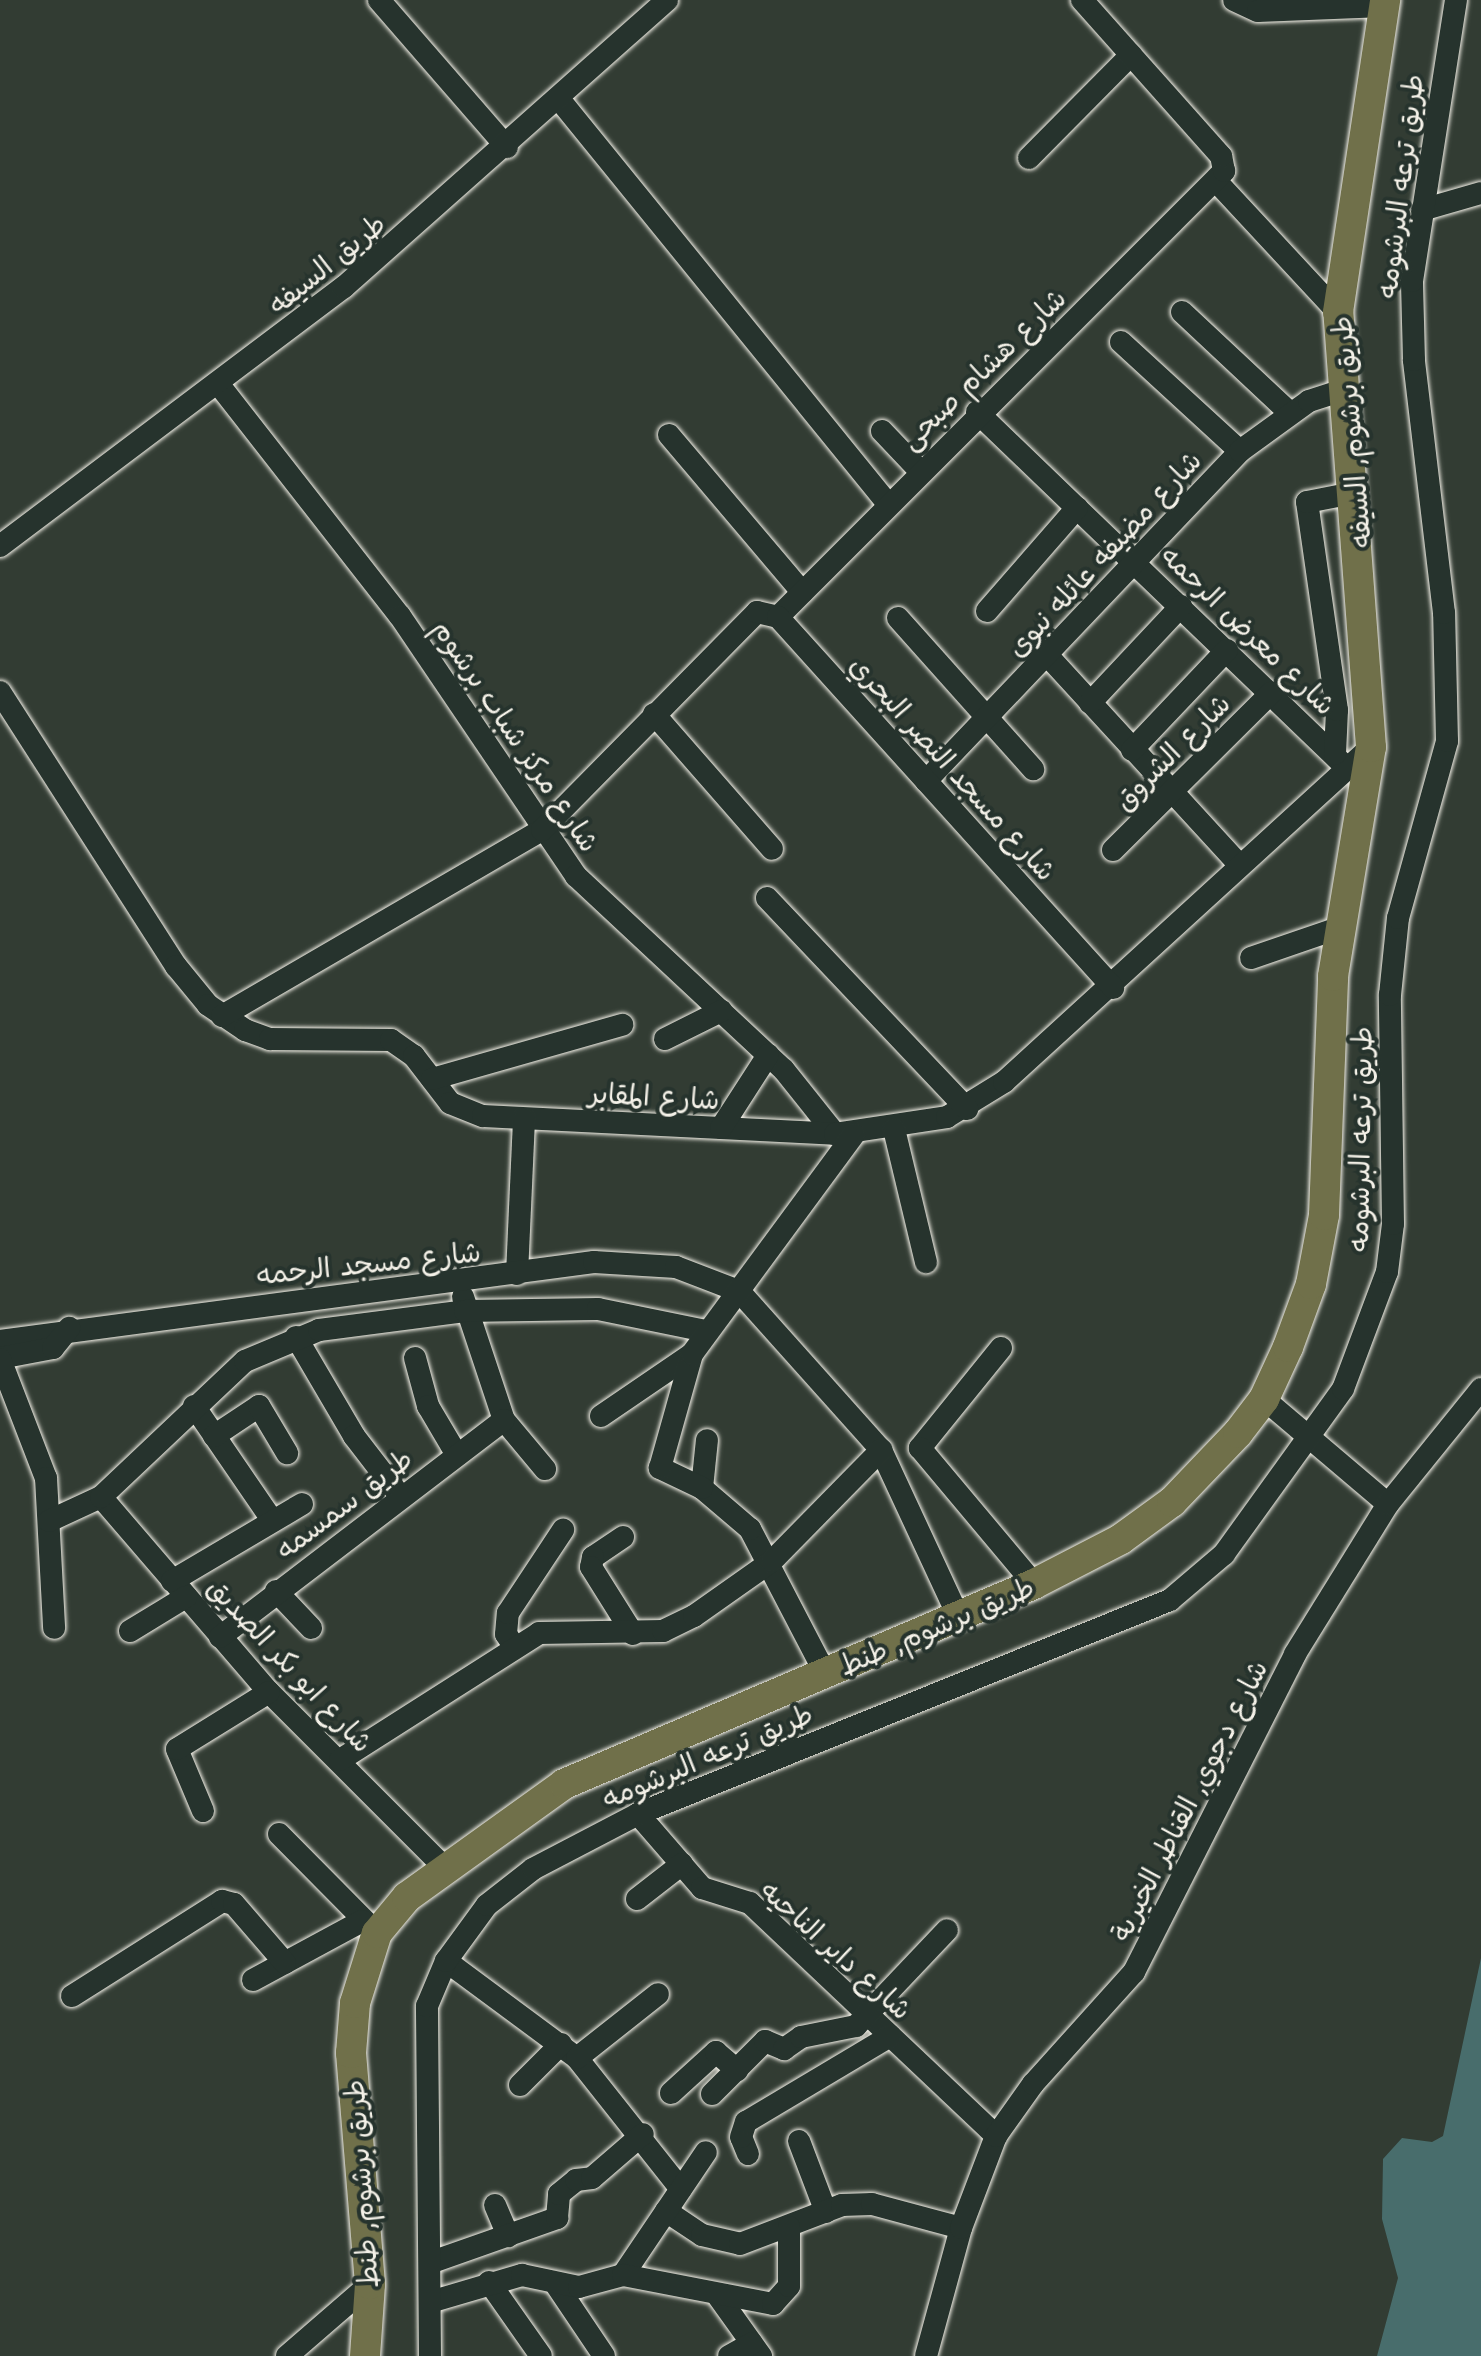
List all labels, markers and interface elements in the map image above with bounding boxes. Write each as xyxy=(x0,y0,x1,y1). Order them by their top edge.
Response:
street label: طريق ترعه البرشومه xyxy=(1369,72,1429,300)
street label: طريق السيفه xyxy=(261,206,391,320)
street label: شارع هشام صبحى xyxy=(892,280,1072,456)
street label: طريق برشوم, السيفه xyxy=(1323,315,1377,549)
street label: شارع مضيفه عائله نبوى xyxy=(999,443,1207,663)
street label: شارع معرض الرحمه xyxy=(1155,537,1343,721)
street label: شارع مركز شباب برشوم xyxy=(427,612,607,858)
street label: شارع مسجد النصر البحري xyxy=(844,647,1064,887)
street label: شارع الشروق xyxy=(1106,686,1236,816)
street label: طريق ترعه البرشومه xyxy=(1340,1026,1378,1252)
street label: شارع المقابر xyxy=(587,1075,721,1115)
street label: شارع مسجد الرحمه xyxy=(254,1233,482,1291)
street label: طريق سمسمه xyxy=(268,1440,418,1566)
street label: طريق برشوم, طنط xyxy=(833,1569,1039,1681)
street label: شارع ابو بكر الصديق xyxy=(201,1570,381,1758)
street label: شارع دجوي, القناطر الخيرية xyxy=(1102,1654,1274,1946)
street label: طريق ترعه البرشومه xyxy=(597,1695,817,1815)
street label: شارع داير الناحيه xyxy=(755,1872,919,2026)
street label: طريق برشوم, طنط xyxy=(336,2079,384,2289)

